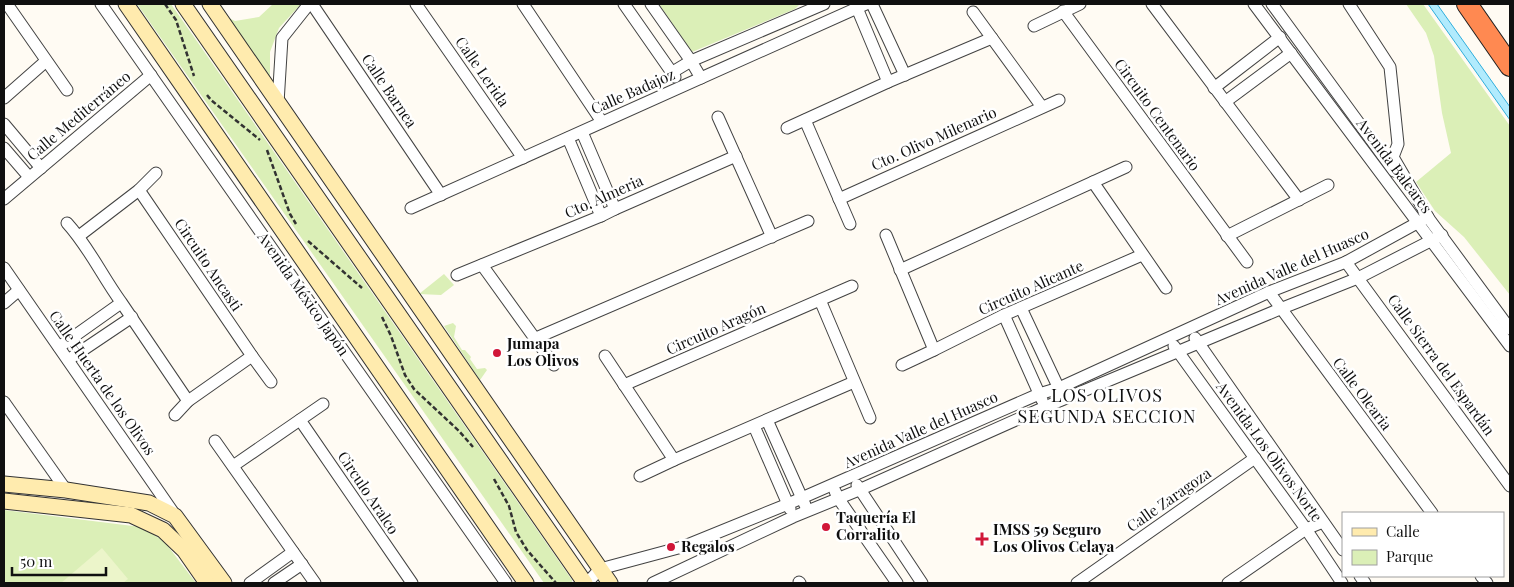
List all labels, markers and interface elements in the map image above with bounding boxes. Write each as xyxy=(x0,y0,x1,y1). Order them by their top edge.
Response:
street label: Calle Lerida xyxy=(451,32,515,111)
street label: Calle Barnea xyxy=(358,50,422,132)
street label: Circuito Centenario xyxy=(1110,54,1205,175)
street label: Calle Badajoz xyxy=(587,64,678,119)
street label: Calle Mediterráneo xyxy=(22,66,134,165)
street label: Cto. Olivo Milenario xyxy=(868,101,999,175)
street label: Avenida Baleares xyxy=(1352,113,1437,217)
street label: Cto. Almeria xyxy=(561,170,647,222)
street label: Circuito Ancasti xyxy=(170,214,248,315)
street label: Avenida Valle del Huasco xyxy=(1211,223,1372,309)
street label: Avenida México Japón xyxy=(253,227,354,359)
street label: Circuito Alicante xyxy=(975,255,1086,319)
street label: Calle Sierra del Espardán xyxy=(1384,290,1500,439)
street label: Circuito Aragón xyxy=(663,297,768,359)
street label: Calle Huerta de los Olivos xyxy=(45,306,160,459)
place label: Jumapa Los Olivos xyxy=(506,333,579,370)
marker: Jumapa Los Olivos xyxy=(491,347,503,359)
street label: Calle Olearia xyxy=(1329,353,1397,434)
street label: Avenida Los Olivos Norte xyxy=(1212,377,1327,525)
district label: LOS OLIVOS SEGUNDA SECCION xyxy=(1017,383,1197,428)
street label: Avenida Valle del Huasco xyxy=(840,386,1001,472)
street label: Circulo Aralco xyxy=(334,447,404,538)
street label: Calle Zaragoza xyxy=(1122,462,1215,536)
place label: Taquería El Corralito xyxy=(836,507,916,544)
legend xyxy=(1342,512,1504,577)
place label: IMSS 59 Seguro Los Olivos Celaya xyxy=(993,519,1114,556)
marker: Taquería El Corralito xyxy=(820,521,832,533)
text: Calle xyxy=(1386,521,1420,541)
marker: IMSS 59 Seguro Los Olivos Celaya xyxy=(975,532,989,546)
place label: Regalos xyxy=(681,536,735,556)
marker: Regalos xyxy=(665,541,677,553)
scale bar xyxy=(12,544,106,576)
text: Parque xyxy=(1386,546,1433,566)
text: 50 m xyxy=(20,551,53,571)

